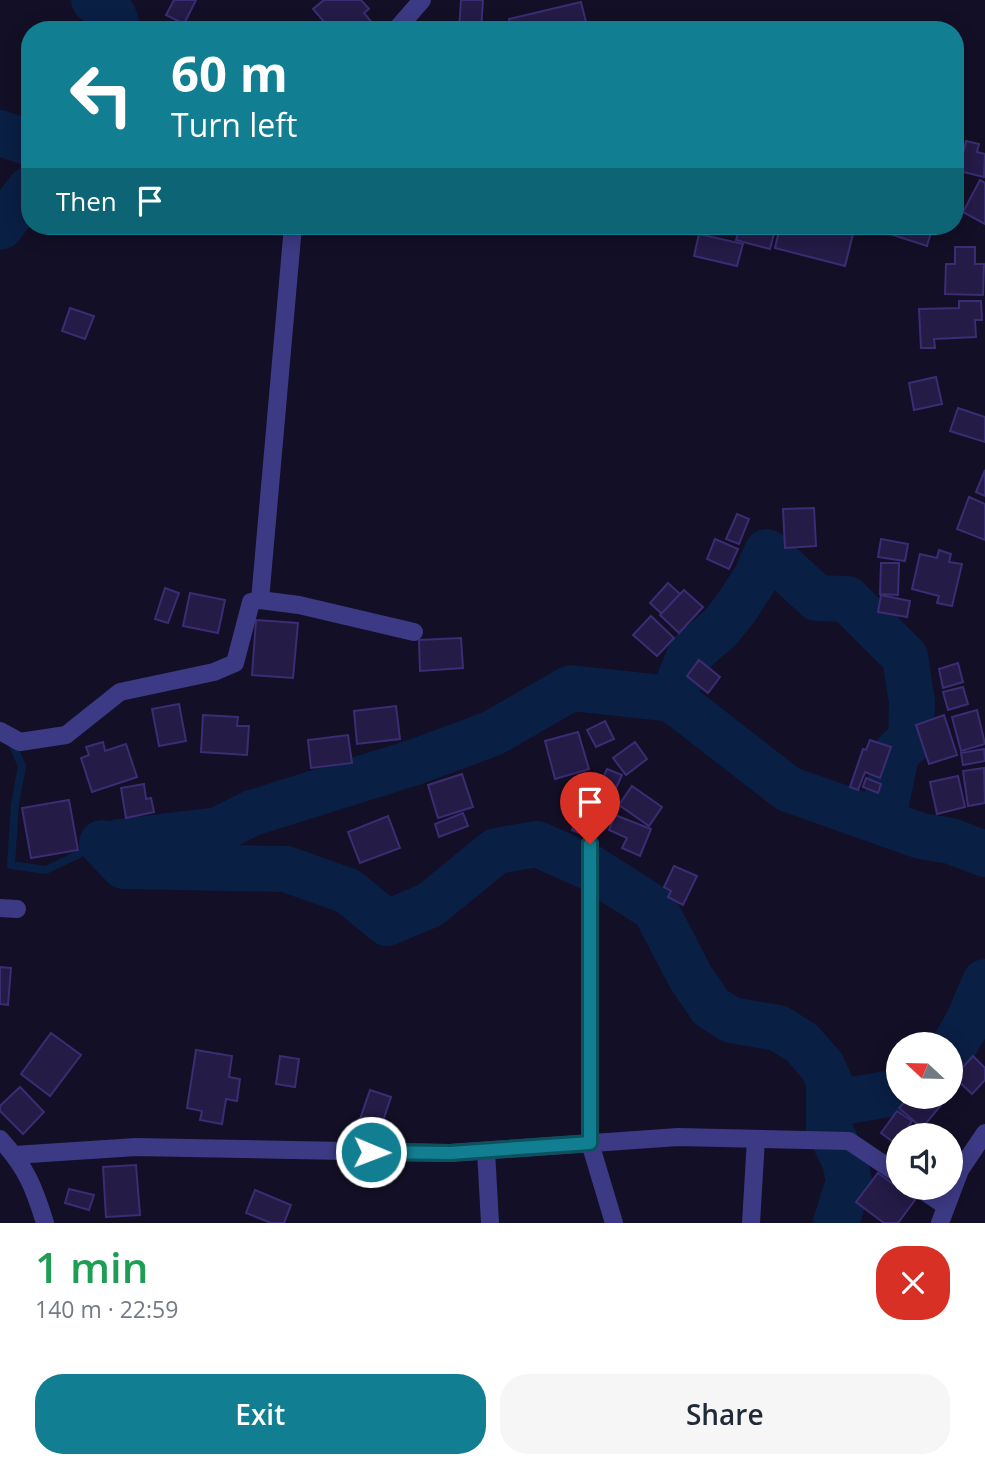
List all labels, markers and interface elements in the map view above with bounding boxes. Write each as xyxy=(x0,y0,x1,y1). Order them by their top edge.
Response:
text: 60 m xyxy=(171,40,288,106)
icon: left xyxy=(56,49,147,140)
text: Turn left xyxy=(171,103,297,146)
icon: arrive xyxy=(131,182,169,220)
text: Then xyxy=(56,183,117,219)
pin xyxy=(560,772,620,844)
icon: arrive xyxy=(571,783,609,821)
north arrow xyxy=(886,1032,962,1110)
map controls xyxy=(886,1032,963,1200)
position arrow xyxy=(334,1115,408,1189)
button: sound xyxy=(886,1123,963,1200)
text: 1 min xyxy=(35,1238,148,1295)
button: close xyxy=(876,1246,950,1320)
text: 140 m · 22:59 xyxy=(35,1293,178,1325)
button: Exit xyxy=(35,1374,486,1454)
button: Share xyxy=(500,1374,950,1454)

